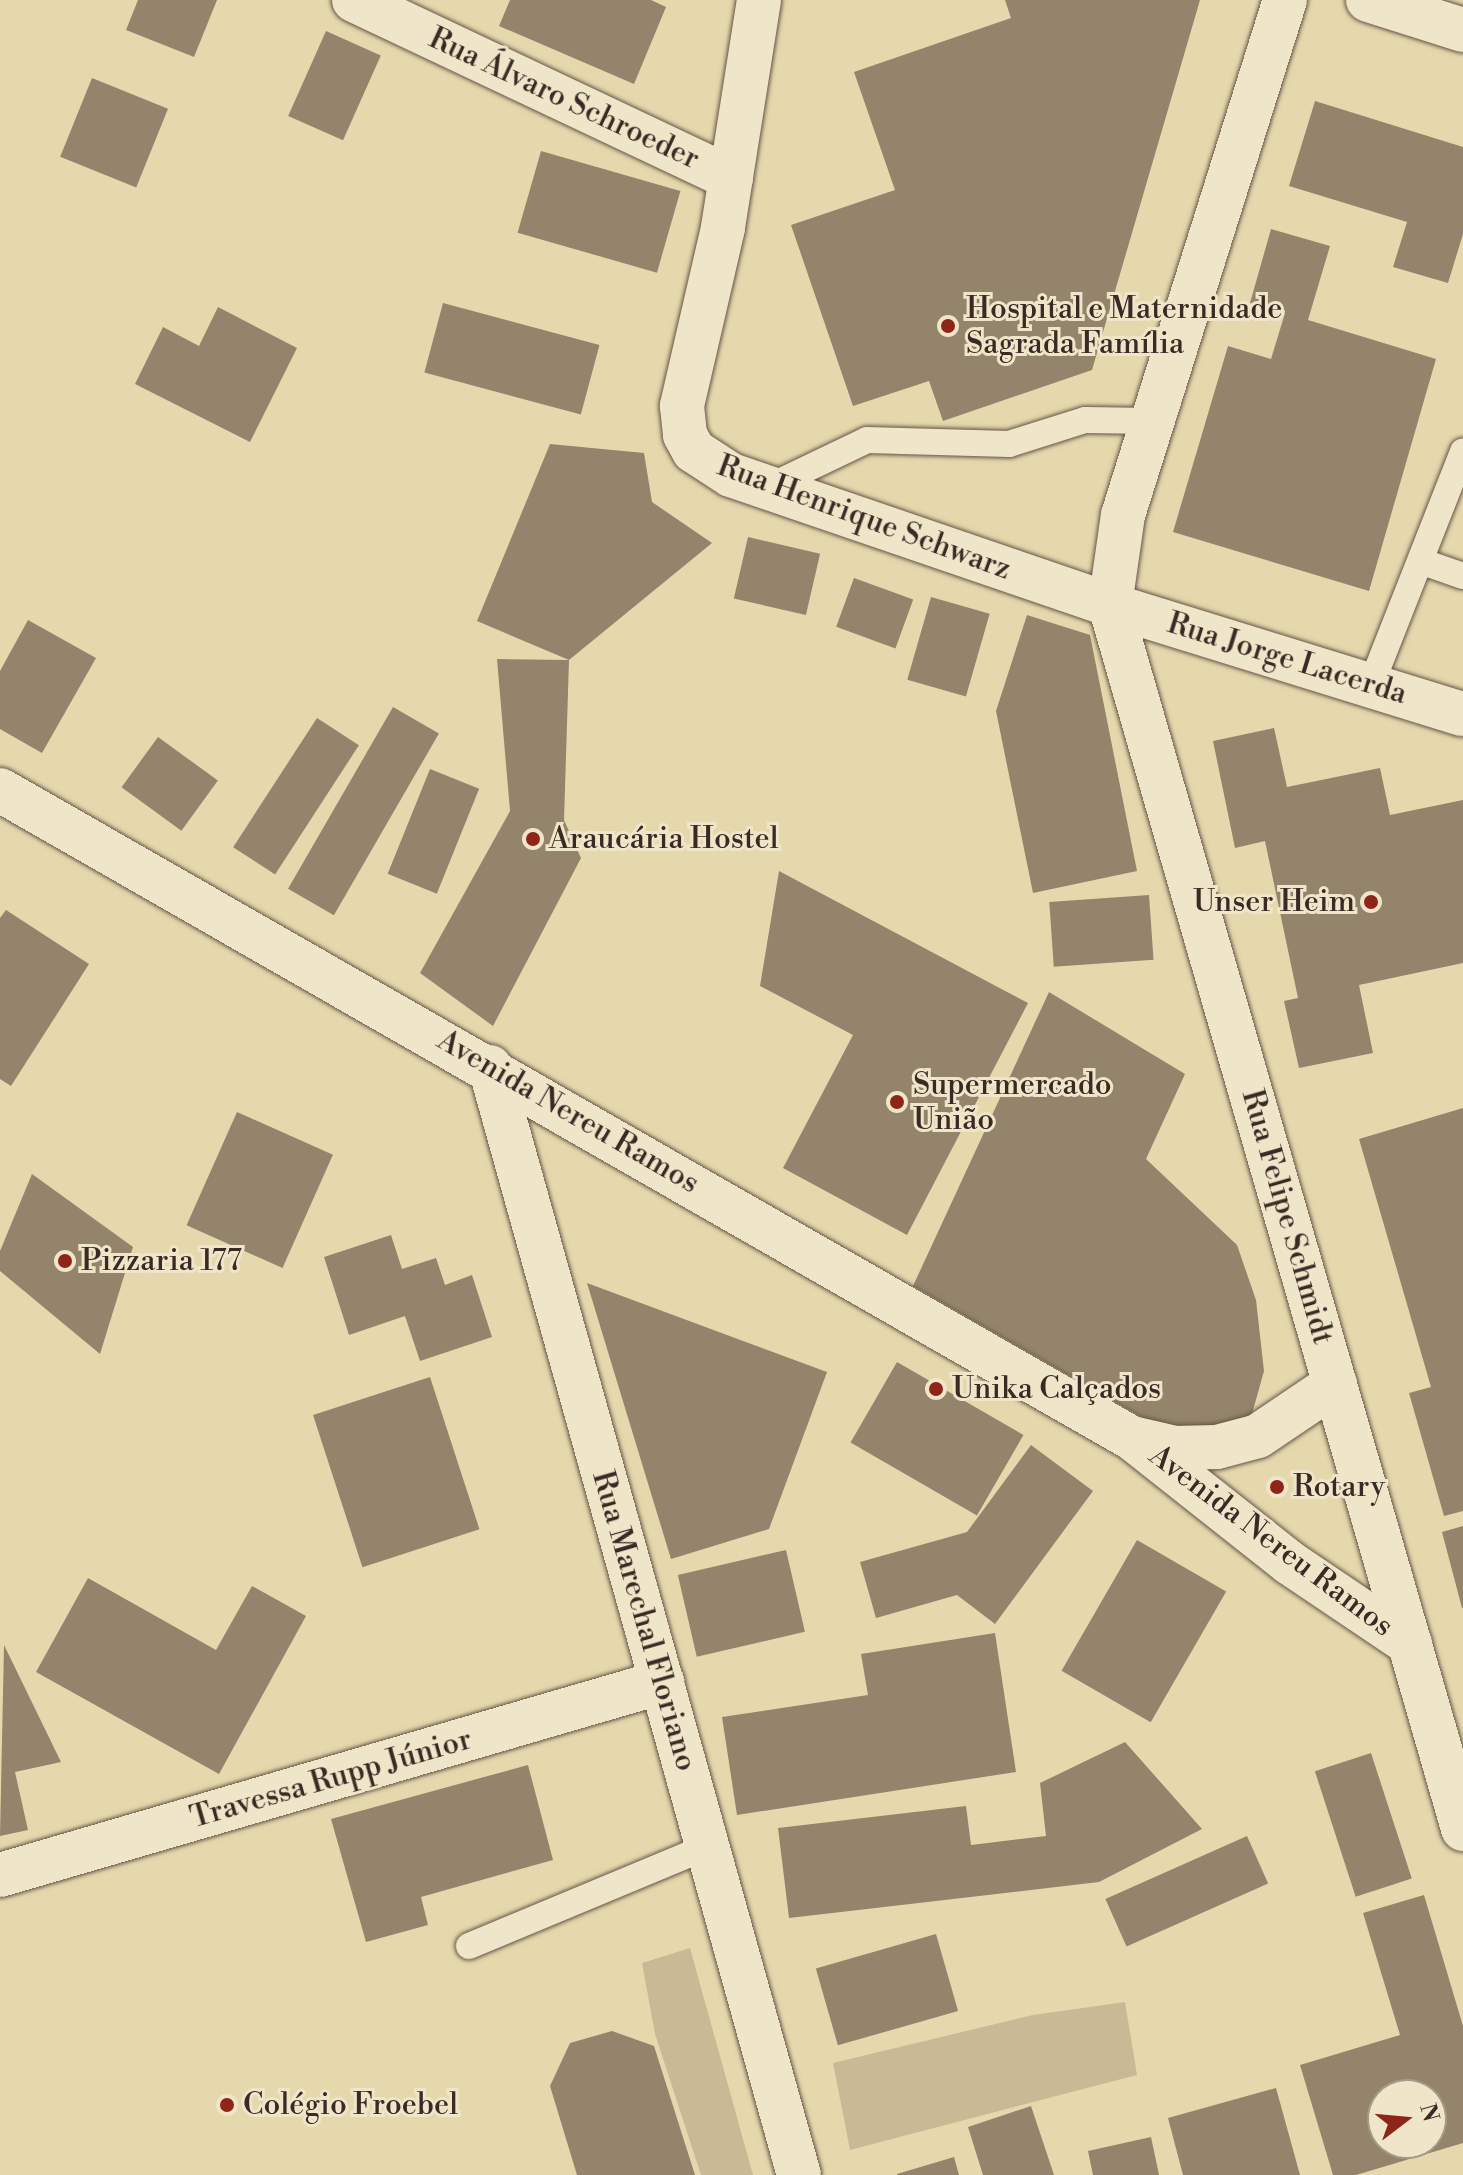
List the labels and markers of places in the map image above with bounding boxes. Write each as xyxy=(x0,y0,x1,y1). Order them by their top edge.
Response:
place label: Hospital e Maternidade Sagrada Família xyxy=(966,291,1282,362)
marker: Hospital e Maternidade Sagrada Família xyxy=(937,315,959,337)
place label: Araucária Hostel xyxy=(549,821,779,857)
marker: Araucária Hostel xyxy=(524,830,542,848)
place label: Unser Heim xyxy=(1193,884,1355,920)
marker: Unser Heim xyxy=(1362,893,1380,911)
place label: Supermercado União xyxy=(913,1067,1112,1138)
marker: Supermercado União xyxy=(888,1093,906,1111)
place label: Pizzaria 177 xyxy=(81,1243,242,1279)
marker: Pizzaria 177 xyxy=(56,1252,74,1270)
place label: Unika Calçados xyxy=(952,1371,1161,1407)
marker: Unika Calçados xyxy=(927,1380,945,1398)
place label: Rotary xyxy=(1293,1469,1385,1505)
marker: Rotary xyxy=(1268,1478,1286,1496)
place label: Colégio Froebel xyxy=(243,2087,458,2123)
marker: Colégio Froebel xyxy=(218,2096,236,2114)

